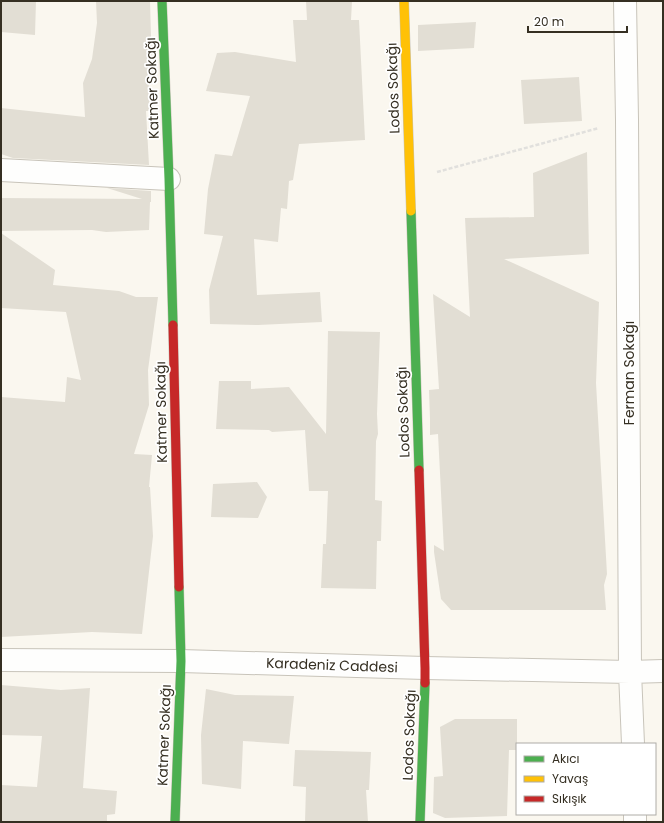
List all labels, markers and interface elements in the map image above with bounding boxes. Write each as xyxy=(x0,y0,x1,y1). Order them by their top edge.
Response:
scale bar xyxy=(528,8,627,34)
text: 20 m xyxy=(534,13,564,30)
street label: Katmer Sokağı xyxy=(140,37,164,139)
street label: Lodos Sokağı xyxy=(381,42,405,134)
street label: Ferman Sokağı xyxy=(619,321,639,425)
street label: Katmer Sokağı xyxy=(150,361,172,463)
street label: Lodos Sokağı xyxy=(391,366,415,458)
street label: Karadeniz Caddesi xyxy=(266,653,398,677)
street label: Katmer Sokağı xyxy=(152,684,176,786)
street label: Lodos Sokağı xyxy=(397,689,421,781)
legend xyxy=(516,743,656,815)
text: Akıcı xyxy=(552,750,580,767)
text: Yavaş xyxy=(552,770,588,787)
text: Sıkışık xyxy=(552,790,587,807)

